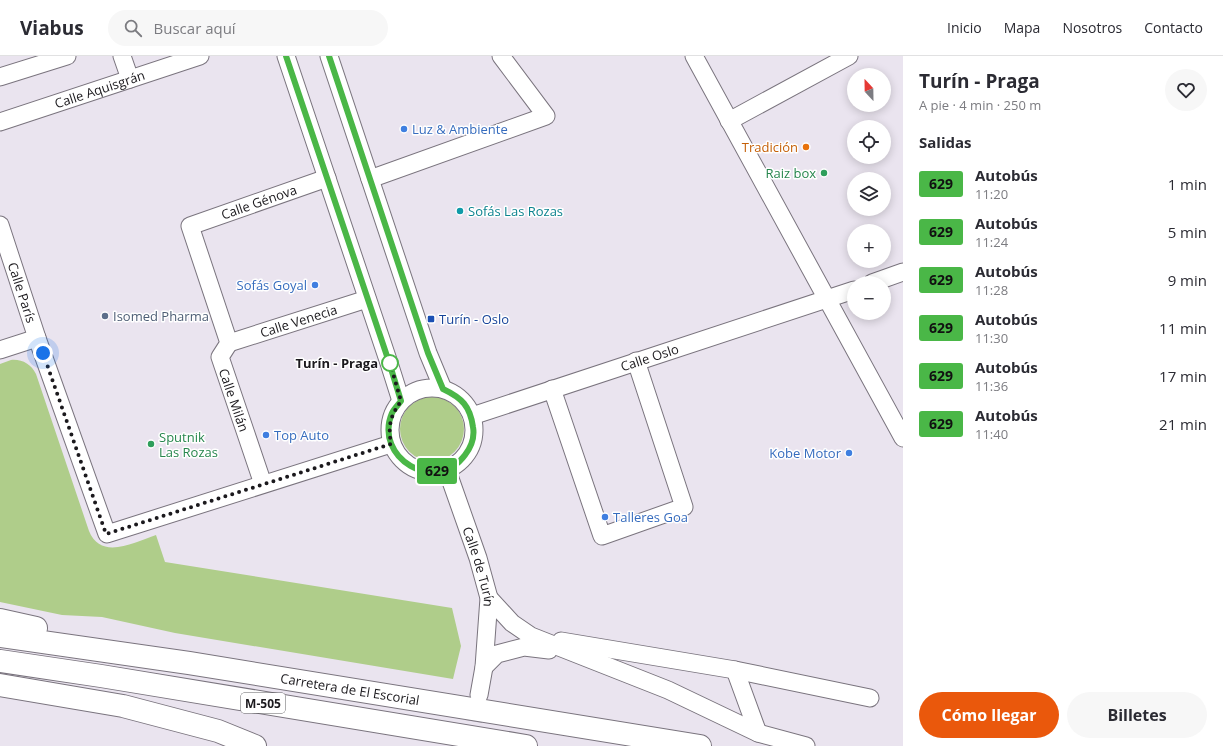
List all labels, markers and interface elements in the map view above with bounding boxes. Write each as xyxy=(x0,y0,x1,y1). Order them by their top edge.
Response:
search box xyxy=(108,10,388,46)
text: Viabus xyxy=(20,15,84,41)
icon: search xyxy=(122,17,144,39)
text: Buscar aquí xyxy=(154,18,236,38)
text: Inicio xyxy=(947,18,982,37)
text: Mapa xyxy=(1004,18,1040,37)
text: Nosotros xyxy=(1062,18,1122,37)
text: Contacto xyxy=(1144,18,1203,37)
street label: Calle Aquisgrán xyxy=(52,66,147,112)
north arrow xyxy=(847,68,891,112)
map controls xyxy=(847,68,891,320)
text: Turín - Praga xyxy=(919,68,1040,94)
button: heart xyxy=(1165,69,1207,111)
text: A pie · 4 min · 250 m xyxy=(919,96,1041,114)
place label: Luz & Ambiente xyxy=(412,120,508,138)
button: locate xyxy=(847,120,891,164)
marker: Luz & Ambiente xyxy=(399,124,409,134)
text: Salidas xyxy=(919,132,972,152)
place label: Tradición xyxy=(742,138,798,156)
marker: Tradición xyxy=(801,142,811,152)
place label: Raiz box xyxy=(765,164,816,182)
text: Autobús xyxy=(975,165,1038,185)
marker: Raiz box xyxy=(819,168,829,178)
button: layers xyxy=(847,172,891,216)
text: 629 xyxy=(929,174,953,193)
text: 1 min xyxy=(1168,174,1207,194)
street label: Calle Génova xyxy=(219,180,299,223)
text: 11:20 xyxy=(975,185,1008,203)
place label: Sofás Las Rozas xyxy=(468,202,563,220)
marker: Sofás Las Rozas xyxy=(455,206,465,216)
text: Autobús xyxy=(975,213,1038,233)
text: 629 xyxy=(929,222,953,241)
text: 5 min xyxy=(1168,222,1207,242)
button: + xyxy=(847,224,891,268)
text: 11:24 xyxy=(975,233,1008,251)
street label: Calle París xyxy=(4,260,40,325)
text: Autobús xyxy=(975,261,1038,281)
text: 629 xyxy=(929,270,953,289)
text: 9 min xyxy=(1168,270,1207,290)
place label: Sofás Goyal xyxy=(237,276,307,294)
button: − xyxy=(847,276,891,320)
marker: Sofás Goyal xyxy=(310,280,320,290)
text: 11:28 xyxy=(975,281,1008,299)
street label: Calle Venecia xyxy=(258,300,339,342)
place label: Isomed Pharma xyxy=(113,307,209,325)
text: Autobús xyxy=(975,309,1038,329)
place label: Turín - Oslo xyxy=(439,310,509,328)
marker: Isomed Pharma xyxy=(100,311,110,321)
marker: Turín - Oslo xyxy=(426,314,436,324)
text: 629 xyxy=(929,318,953,337)
text: 11 min xyxy=(1159,318,1207,338)
text: 11:30 xyxy=(975,329,1008,347)
street label: Calle Oslo xyxy=(618,339,681,375)
your location xyxy=(33,343,53,363)
place label: Turín - Praga xyxy=(295,354,378,372)
marker: Turín - Praga xyxy=(381,354,399,372)
text: Autobús xyxy=(975,357,1038,377)
street label: Calle Milán xyxy=(215,366,253,434)
text: 629 xyxy=(929,366,953,385)
text: 17 min xyxy=(1159,366,1207,386)
text: 11:36 xyxy=(975,377,1008,395)
text: Autobús xyxy=(975,405,1038,425)
text: 629 xyxy=(929,414,953,433)
text: 21 min xyxy=(1159,414,1207,434)
text: 11:40 xyxy=(975,425,1008,443)
place label: Top Auto xyxy=(274,426,329,444)
place label: Sputnik Las Rozas xyxy=(159,428,218,461)
marker: Top Auto xyxy=(261,430,271,440)
marker: Sputnik Las Rozas xyxy=(146,439,156,449)
place label: Kobe Motor xyxy=(769,444,842,462)
marker: Kobe Motor xyxy=(844,448,854,458)
line badge: 629 xyxy=(414,458,460,484)
text: 629 xyxy=(425,461,449,480)
place label: Talleres Goa xyxy=(613,508,688,526)
marker: Talleres Goa xyxy=(600,512,610,522)
street label: Calle de Turín xyxy=(459,524,498,607)
street label: Carretera de El Escorial xyxy=(279,669,421,709)
button: Cómo llegar xyxy=(919,692,1059,738)
button: Billetes xyxy=(1067,692,1207,738)
road number: M-505 xyxy=(241,693,285,713)

